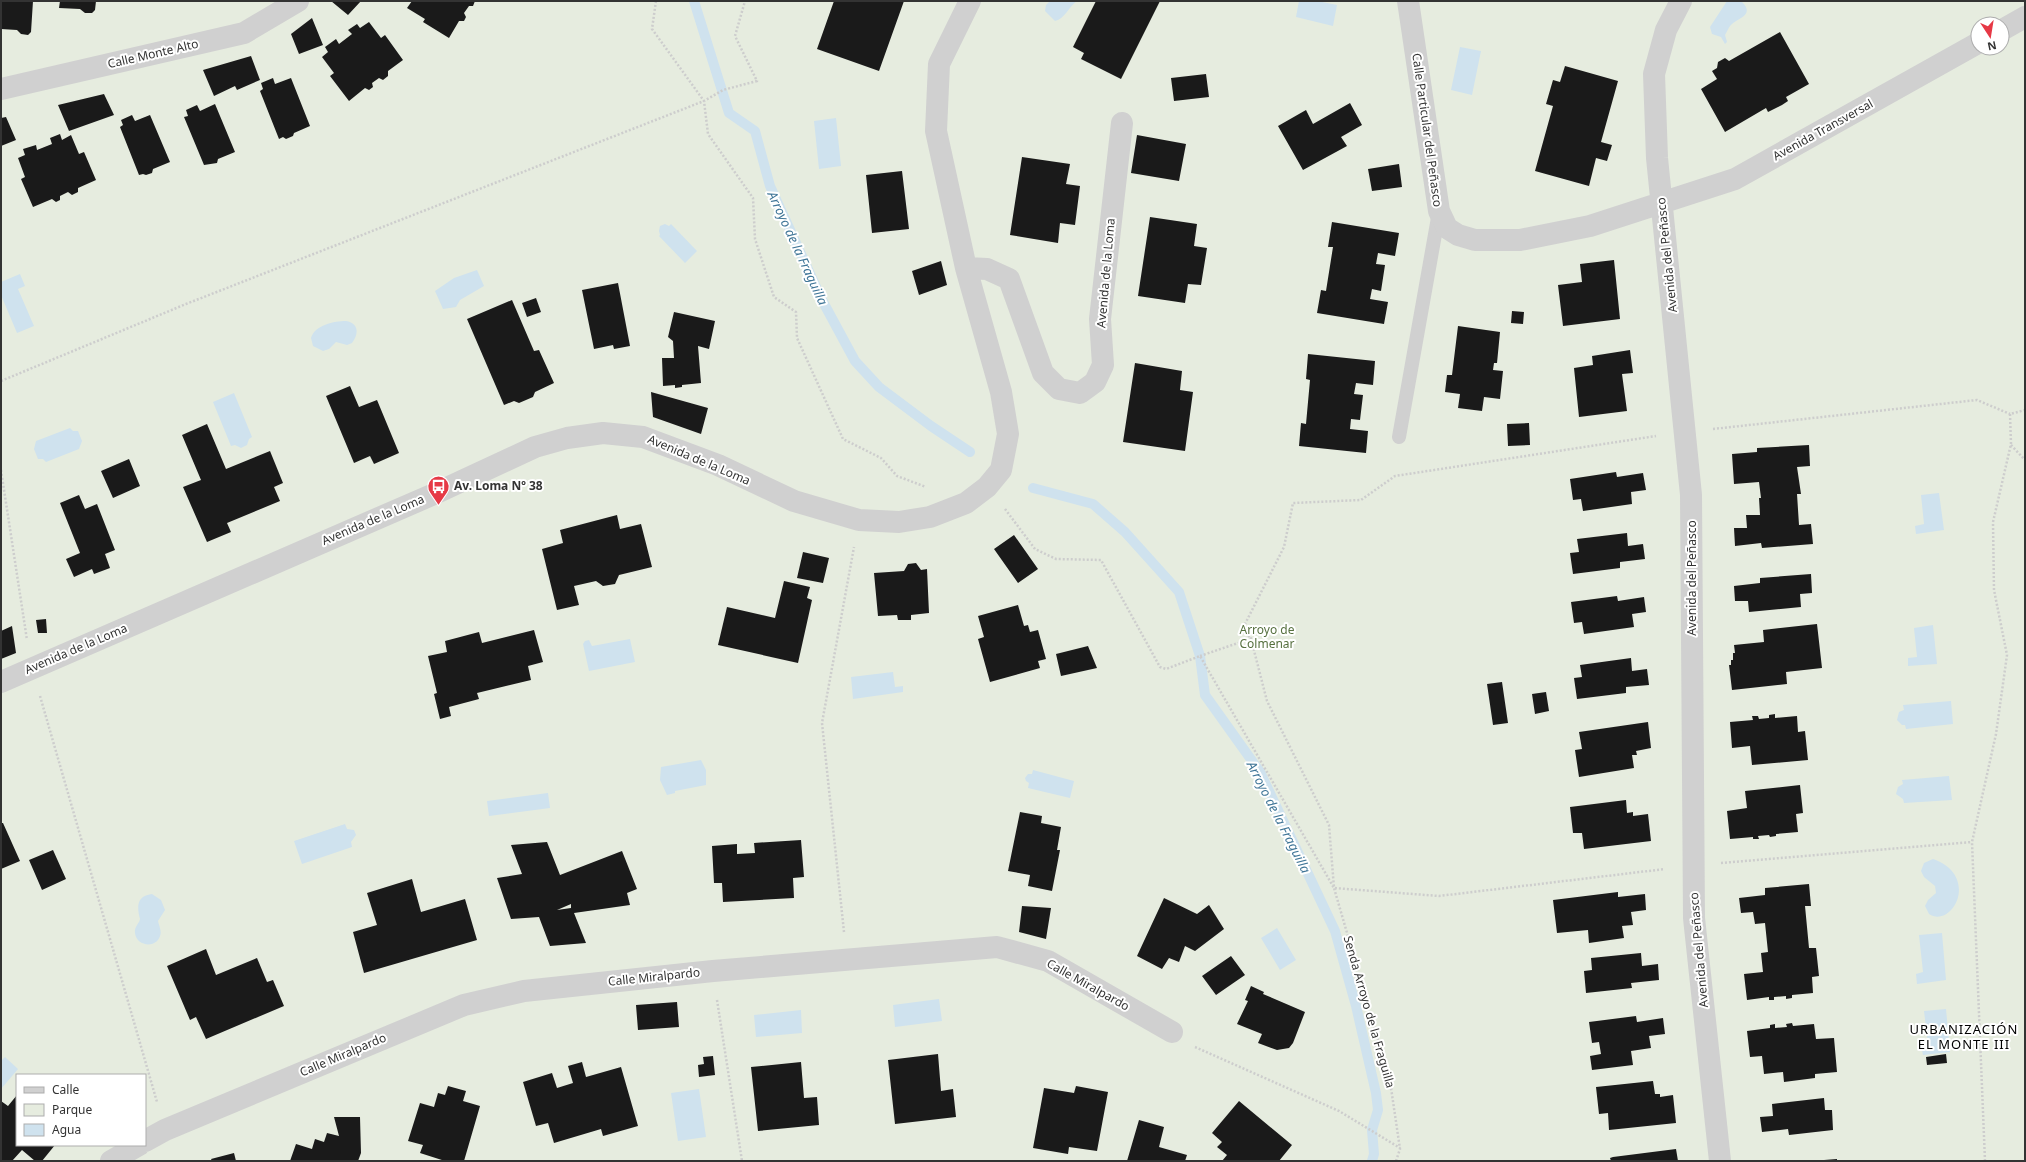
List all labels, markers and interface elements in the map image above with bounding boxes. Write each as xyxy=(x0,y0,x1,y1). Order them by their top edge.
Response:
north arrow xyxy=(1970,16,2010,56)
street label: Calle Monte Alto xyxy=(106,35,200,72)
text: N xyxy=(1986,38,1998,55)
street label: Calle Particular del Peñasco xyxy=(1408,52,1447,208)
street label: Avenida Transversal xyxy=(1770,95,1876,164)
water label: Arroyo de la Fraguilla xyxy=(763,187,833,308)
street label: Avenida del Peñasco xyxy=(1652,197,1681,313)
street label: Avenida de la Loma xyxy=(1092,217,1119,328)
street label: Avenida de la Loma xyxy=(645,430,753,489)
bus stop icon: Av. Loma Nº 38 xyxy=(426,473,452,506)
place label: Av. Loma Nº 38 xyxy=(454,477,543,494)
street label: Avenida de la Loma xyxy=(319,490,427,549)
street label: Avenida del Peñasco xyxy=(1683,520,1700,636)
street label: Avenida de la Loma xyxy=(22,619,130,678)
park label: Arroyo de Colmenar xyxy=(1239,621,1295,652)
water label: Arroyo de la Fraguilla xyxy=(1242,757,1315,877)
street label: Avenida del Peñasco xyxy=(1685,892,1712,1008)
street label: Senda Arroyo de la Fraguilla xyxy=(1340,934,1399,1090)
street label: Calle Miralpardo xyxy=(1044,955,1133,1014)
street label: Calle Miralpardo xyxy=(607,963,701,990)
district label: URBANIZACIÓN EL MONTE III xyxy=(1910,1020,2018,1053)
street label: Calle Miralpardo xyxy=(297,1029,389,1080)
legend xyxy=(16,1074,146,1146)
text: Calle xyxy=(52,1081,80,1098)
text: Parque xyxy=(52,1101,93,1118)
text: Agua xyxy=(52,1121,81,1138)

